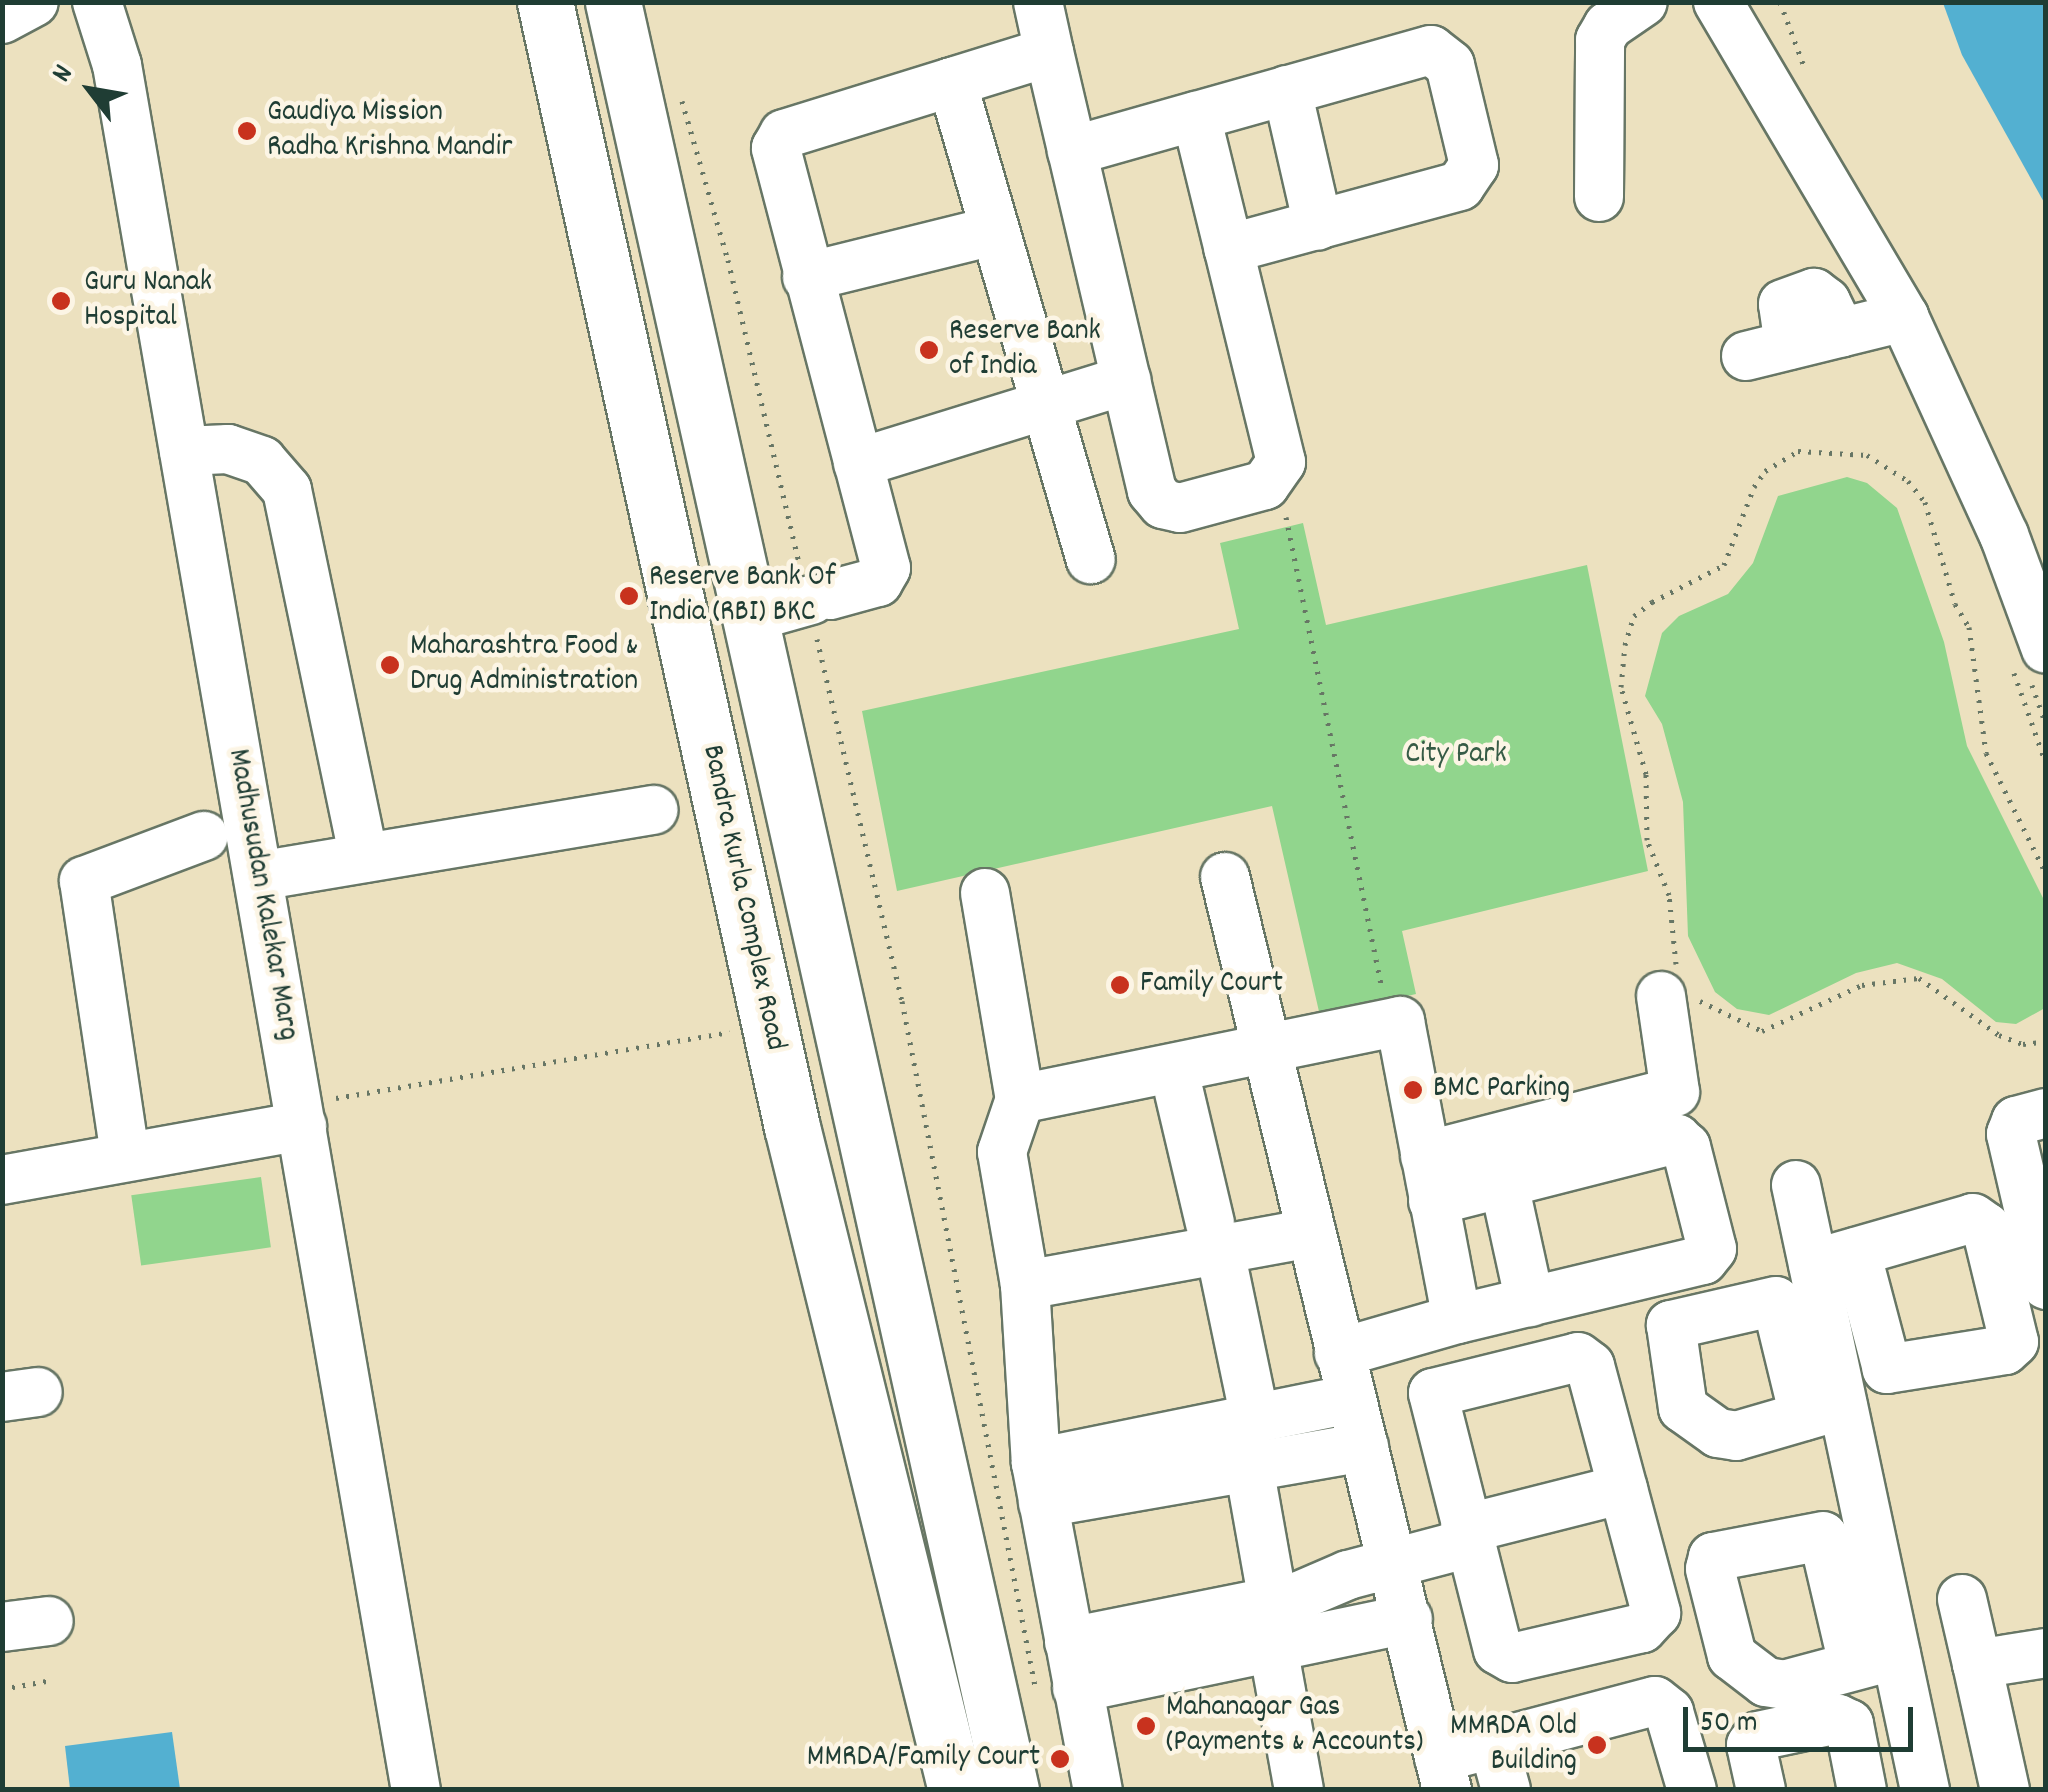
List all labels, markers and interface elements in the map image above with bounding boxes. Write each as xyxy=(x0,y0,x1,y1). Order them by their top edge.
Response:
north arrow xyxy=(40,40,140,140)
text: N xyxy=(44,58,85,91)
place label: Gaudiya Mission Radha Krishna Mandir xyxy=(267,96,512,166)
marker: Gaudiya Mission Radha Krishna Mandir xyxy=(236,120,258,142)
place label: Guru Nanak Hospital xyxy=(84,266,212,336)
marker: Guru Nanak Hospital xyxy=(48,288,74,314)
place label: Reserve Bank of India xyxy=(949,315,1101,386)
marker: Reserve Bank of India xyxy=(918,339,940,361)
place label: Reserve Bank Of India (RBI) BKC xyxy=(649,561,835,632)
marker: Reserve Bank Of India (RBI) BKC xyxy=(618,585,640,607)
place label: Maharashtra Food & Drug Administration xyxy=(410,630,638,700)
marker: Maharashtra Food & Drug Administration xyxy=(379,654,401,676)
park label: City Park xyxy=(1405,738,1507,774)
street label: Bandra Kurla Complex Road xyxy=(692,742,792,1054)
street label: Madhusudan Kalekar Marg xyxy=(218,746,304,1044)
place label: Family Court xyxy=(1140,967,1283,1003)
marker: Family Court xyxy=(1109,974,1131,996)
place label: BMC Parking xyxy=(1433,1072,1570,1108)
marker: BMC Parking xyxy=(1402,1079,1424,1101)
scale bar xyxy=(1688,1687,1918,1749)
place label: Mahanagar Gas (Payments & Accounts) xyxy=(1166,1691,1423,1762)
text: 50 m xyxy=(1700,1703,1758,1746)
place label: MMRDA Old Building xyxy=(1450,1710,1577,1780)
marker: Mahanagar Gas (Payments & Accounts) xyxy=(1135,1715,1157,1737)
marker: MMRDA Old Building xyxy=(1586,1734,1608,1756)
place label: MMRDA/Family Court xyxy=(807,1741,1040,1777)
marker: MMRDA/Family Court xyxy=(1049,1748,1071,1770)

